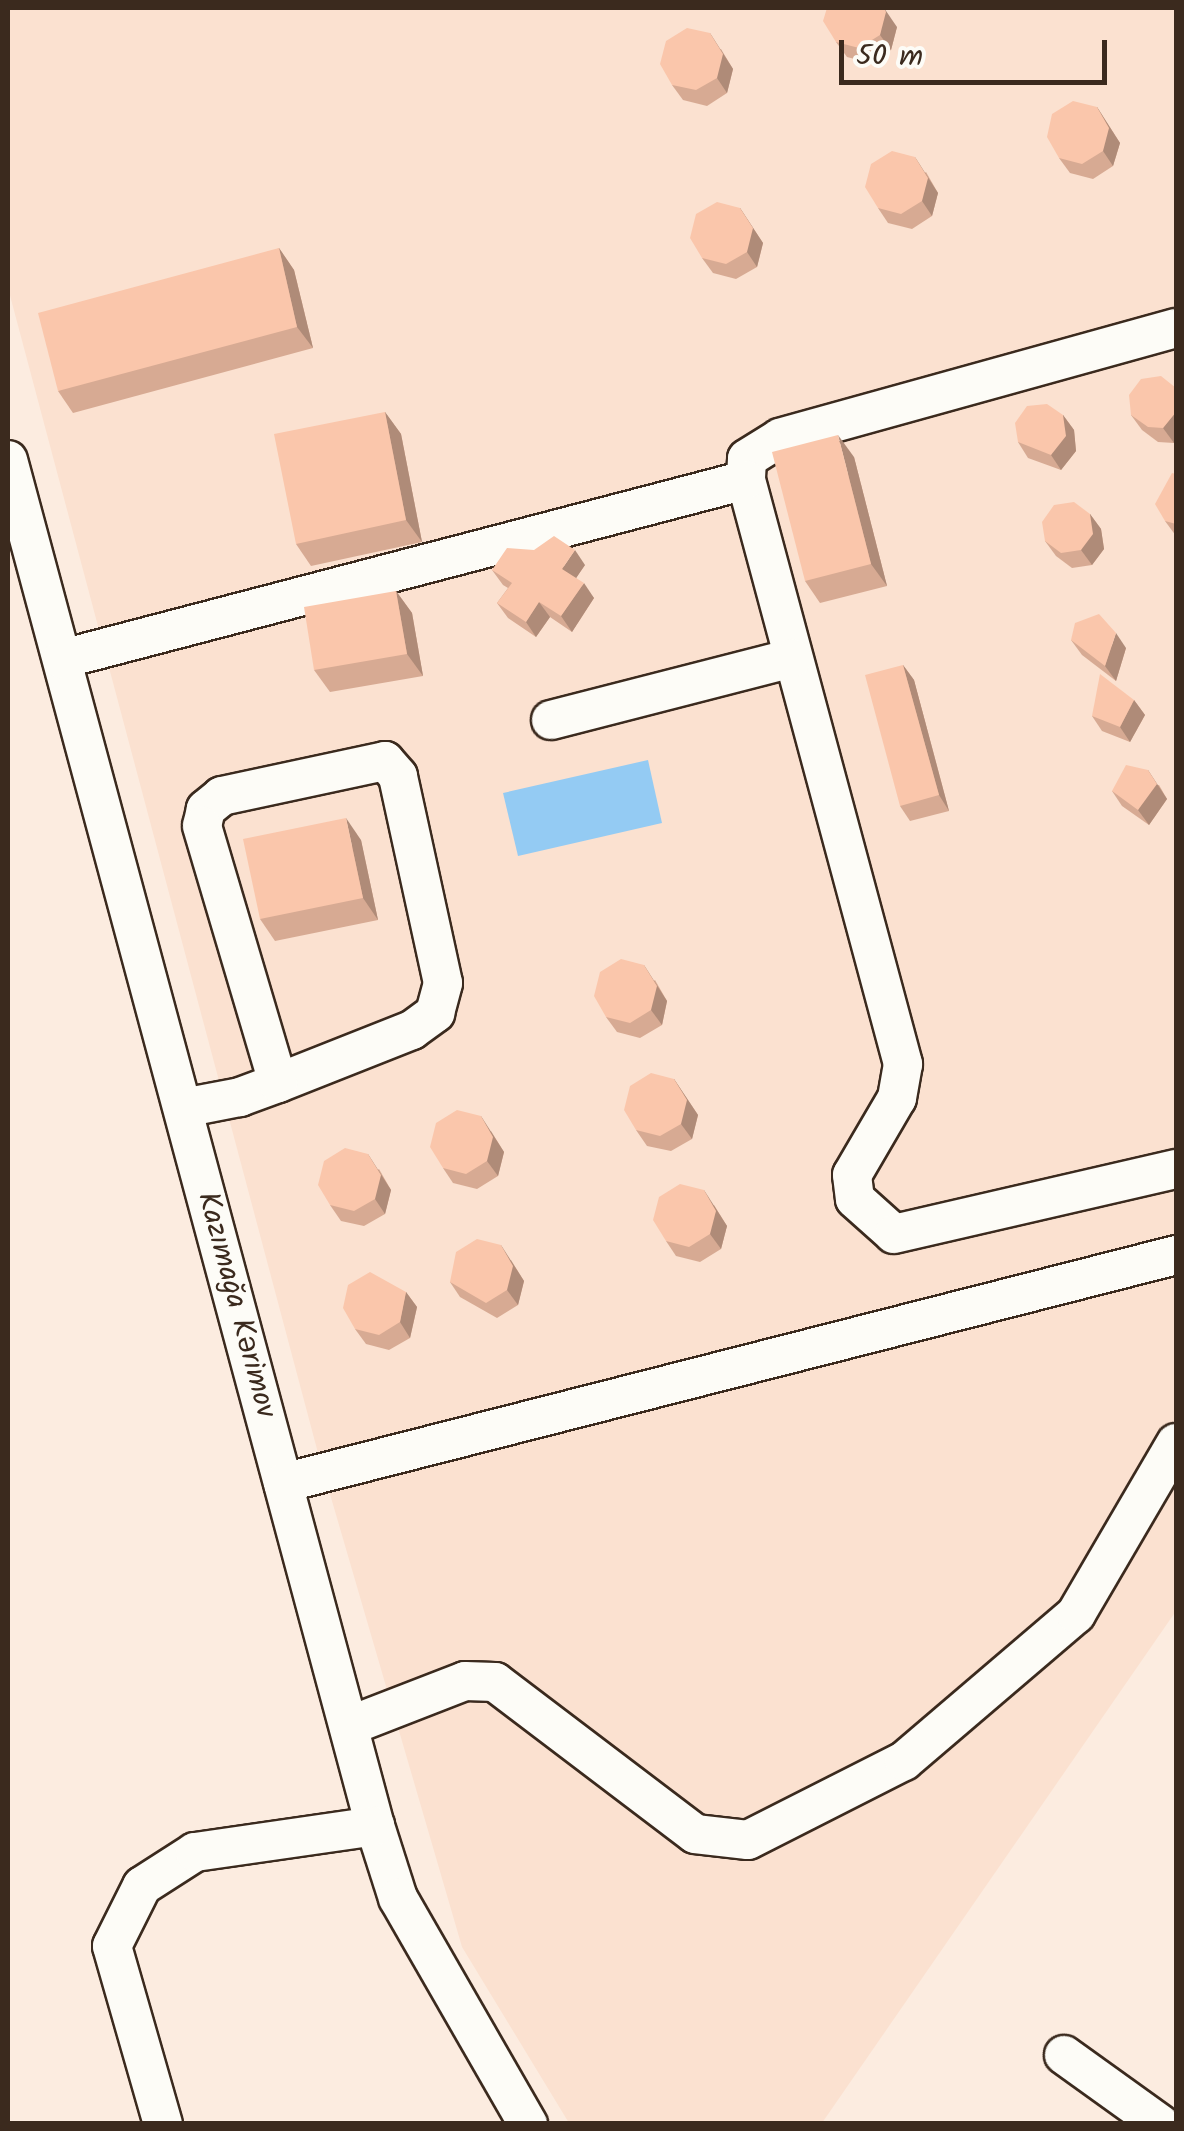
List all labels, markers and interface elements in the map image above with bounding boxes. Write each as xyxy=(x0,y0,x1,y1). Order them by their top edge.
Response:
scale bar xyxy=(844,20,1112,82)
text: 50 m xyxy=(856,33,923,81)
street label: Kazımağa Kərimov xyxy=(189,1188,283,1422)

